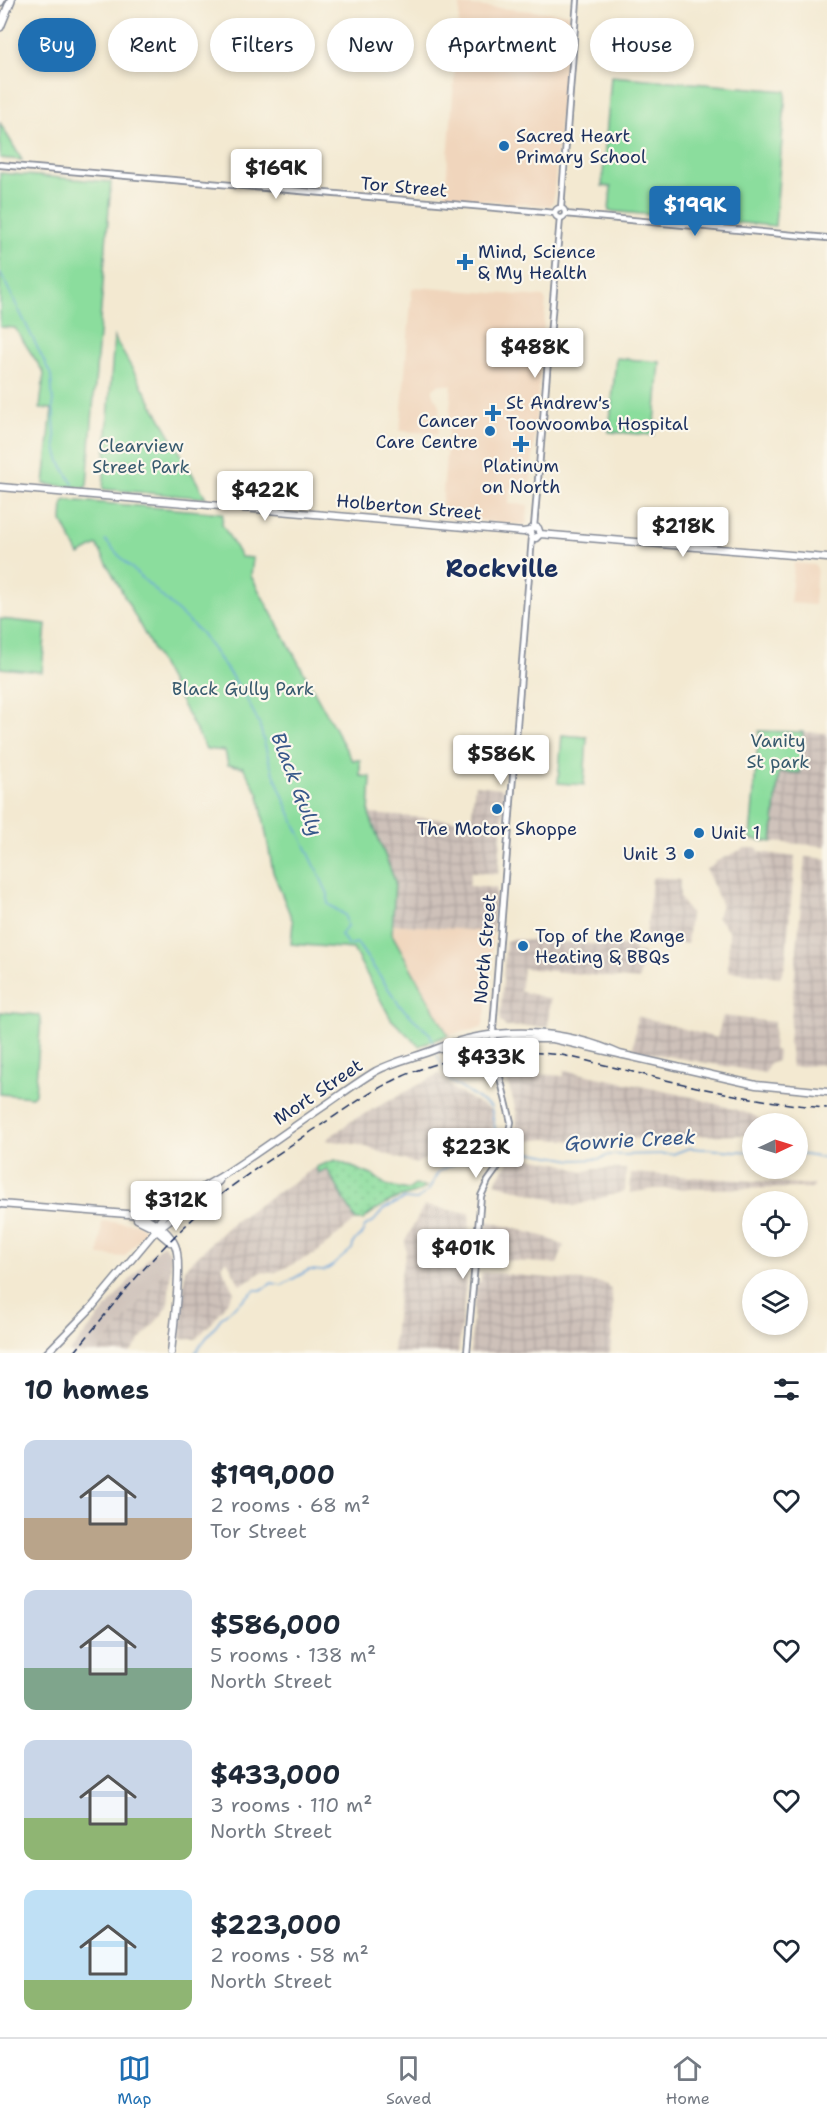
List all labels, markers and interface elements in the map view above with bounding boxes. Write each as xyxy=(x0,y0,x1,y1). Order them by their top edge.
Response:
chip: Buy xyxy=(18,18,96,72)
chip: Rent xyxy=(108,18,198,72)
chip: Filters xyxy=(210,18,315,72)
chip: New xyxy=(327,18,414,72)
chip: Apartment xyxy=(426,18,578,72)
chip: House xyxy=(590,18,694,72)
place label: Sacred Heart Primary School xyxy=(516,124,647,169)
marker: Sacred Heart Primary School xyxy=(497,139,511,153)
pin: $169K xyxy=(234,149,318,200)
text: $169K xyxy=(245,155,307,181)
street label: Tor Street xyxy=(359,171,449,203)
pin: $199K xyxy=(653,186,737,237)
text: $199K xyxy=(663,192,727,218)
place label: Mind, Science & My Health xyxy=(478,240,596,285)
marker: Mind, Science & My Health xyxy=(456,253,474,271)
pin: $488K xyxy=(493,328,577,379)
text: $488K xyxy=(500,334,570,360)
place label: St Andrew's Toowoomba Hospital xyxy=(506,391,689,436)
marker: St Andrew's Toowoomba Hospital xyxy=(484,404,502,422)
place label: Cancer Care Centre xyxy=(376,409,478,454)
marker: Cancer Care Centre xyxy=(483,424,497,438)
park label: Clearview Street Park xyxy=(92,434,190,479)
marker: Platinum on North xyxy=(512,435,530,453)
place label: Platinum on North xyxy=(481,454,561,499)
pin: $422K xyxy=(223,471,307,522)
text: $422K xyxy=(231,477,299,503)
street label: Holberton Street xyxy=(335,489,483,525)
pin: $218K xyxy=(641,507,725,558)
text: $218K xyxy=(651,513,715,539)
district label: Rockville xyxy=(446,553,558,585)
park label: Black Gully Park xyxy=(172,677,314,701)
water label: Black Gully xyxy=(265,728,329,840)
park label: Vanity St park xyxy=(746,729,810,774)
pin: $586K xyxy=(459,735,543,786)
text: $586K xyxy=(467,741,535,767)
marker: The Motor Shoppe xyxy=(490,802,504,816)
place label: The Motor Shoppe xyxy=(417,817,577,841)
place label: Unit 1 xyxy=(711,821,760,845)
marker: Unit 1 xyxy=(692,826,706,840)
place label: Unit 3 xyxy=(623,842,677,866)
marker: Unit 3 xyxy=(682,847,696,861)
street label: North Street xyxy=(468,893,502,1005)
place label: Top of the Range Heating & BBQs xyxy=(535,924,685,969)
marker: Top of the Range Heating & BBQs xyxy=(516,939,530,953)
pin: $433K xyxy=(449,1038,533,1089)
text: $433K xyxy=(457,1044,525,1070)
street label: Mort Street xyxy=(269,1053,367,1131)
north arrow xyxy=(742,1113,808,1179)
map controls xyxy=(742,1113,808,1335)
water label: Gowrie Creek xyxy=(564,1124,697,1156)
pin: $223K xyxy=(434,1128,518,1179)
text: $223K xyxy=(442,1134,510,1160)
pin: $312K xyxy=(134,1181,218,1232)
text: $312K xyxy=(145,1187,207,1213)
button: locate xyxy=(742,1191,808,1257)
pin: $401K xyxy=(421,1229,505,1280)
text: $401K xyxy=(431,1235,495,1261)
button: layers xyxy=(742,1269,808,1335)
text: 10 homes xyxy=(24,1372,149,1407)
icon: filters xyxy=(770,1373,803,1406)
text: $199,000 xyxy=(210,1457,335,1492)
icon: home xyxy=(72,1464,144,1536)
icon: heart xyxy=(770,1484,803,1517)
text: 2 rooms · 68 m² xyxy=(210,1492,370,1518)
text: Tor Street xyxy=(210,1518,307,1544)
text: $586,000 xyxy=(210,1607,341,1642)
icon: home xyxy=(72,1614,144,1686)
icon: heart xyxy=(770,1634,803,1667)
text: 5 rooms · 138 m² xyxy=(210,1642,376,1668)
text: North Street xyxy=(210,1668,332,1694)
text: $433,000 xyxy=(210,1757,340,1792)
icon: home xyxy=(72,1764,144,1836)
icon: heart xyxy=(770,1784,803,1817)
text: 3 rooms · 110 m² xyxy=(210,1792,373,1818)
text: North Street xyxy=(210,1818,332,1844)
text: $223,000 xyxy=(210,1907,341,1942)
icon: home xyxy=(72,1914,144,1986)
icon: heart xyxy=(770,1934,803,1967)
text: 2 rooms · 58 m² xyxy=(210,1942,369,1968)
text: North Street xyxy=(210,1968,332,1994)
tab: Map xyxy=(117,2052,151,2109)
tab: Saved xyxy=(386,2052,431,2109)
tab: Home xyxy=(666,2052,710,2109)

